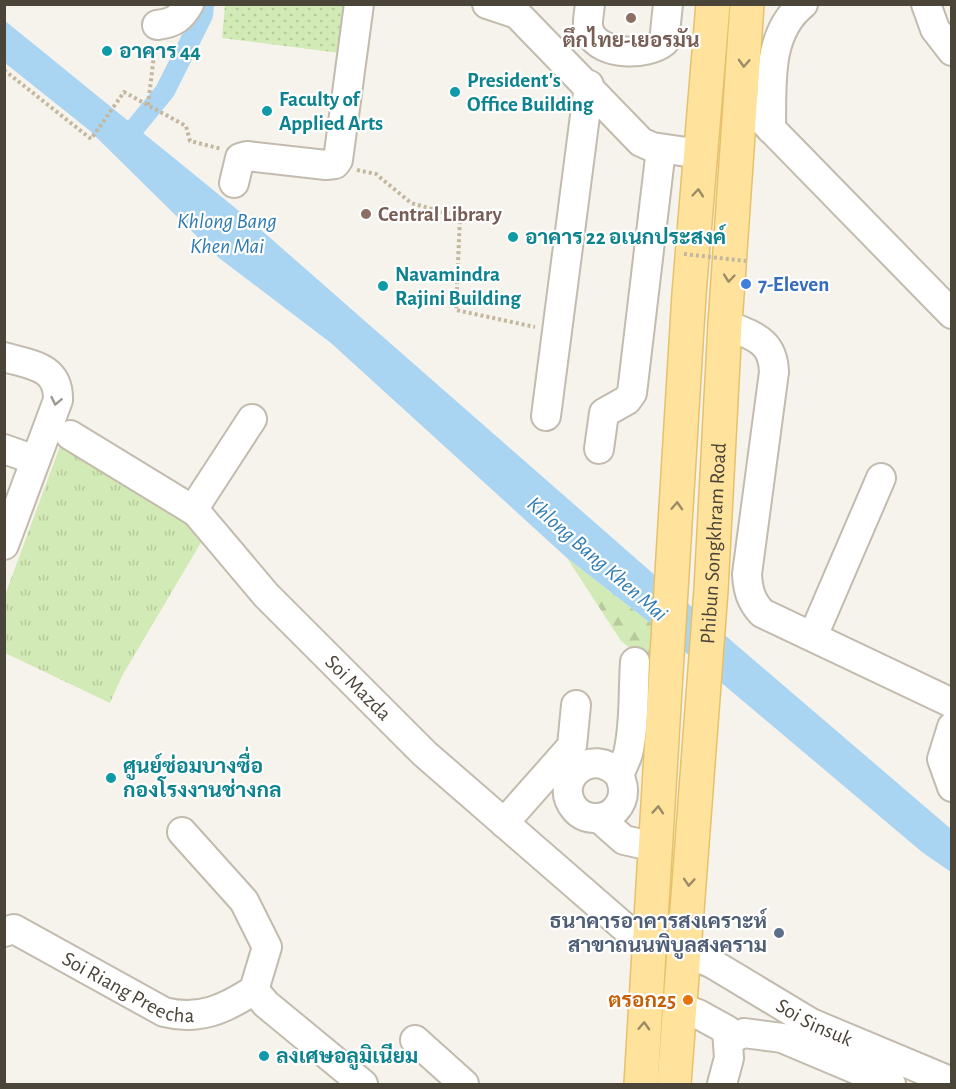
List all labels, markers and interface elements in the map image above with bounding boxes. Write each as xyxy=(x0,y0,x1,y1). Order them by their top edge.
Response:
marker: ตึกไทย-เยอรมัน xyxy=(624,11,638,25)
place label: ตึกไทย-เยอรมัน xyxy=(562,26,700,51)
place label: อาคาร 44 xyxy=(119,41,201,62)
marker: อาคาร 44 xyxy=(100,44,114,58)
one-way arrow xyxy=(737,58,750,67)
place label: President's Office Building xyxy=(467,70,594,115)
marker: President's Office Building xyxy=(448,85,462,99)
place label: Faculty of Applied Arts xyxy=(279,89,383,134)
marker: Faculty of Applied Arts xyxy=(260,104,274,118)
one-way arrow xyxy=(691,189,704,198)
place label: Central Library xyxy=(378,204,502,225)
marker: Central Library xyxy=(359,207,373,221)
water label: Khlong Bang Khen Mai xyxy=(177,210,277,257)
place label: อาคาร 22 อเนกประสงค์ xyxy=(525,224,727,248)
marker: อาคาร 22 อเนกประสงค์ xyxy=(506,230,520,244)
place label: Navamindra Rajini Building xyxy=(395,264,521,309)
one-way arrow xyxy=(723,274,736,283)
place label: 7-Eleven xyxy=(758,274,829,295)
marker: 7-Eleven xyxy=(739,277,753,291)
marker: Navamindra Rajini Building xyxy=(376,279,390,293)
one-way arrow xyxy=(51,396,64,406)
street label: Phibun Songkhram Road xyxy=(697,442,730,645)
water label: Khlong Bang Khen Mai xyxy=(523,492,672,625)
one-way arrow xyxy=(671,502,684,511)
street label: Soi Mazda xyxy=(321,651,395,725)
place label: ศูนย์ซ่อมบางซื่อ กองโรงงานช่างกล xyxy=(123,746,282,801)
marker: ศูนย์ซ่อมบางซื่อ กองโรงงานช่างกล xyxy=(104,771,118,785)
one-way arrow xyxy=(651,806,664,815)
one-way arrow xyxy=(682,877,695,886)
place label: ธนาคารอาคารสงเคราะห์ สาขาถนนพิบูลสงคราม xyxy=(550,908,768,959)
marker: ธนาคารอาคารสงเคราะห์ สาขาถนนพิบูลสงคราม xyxy=(772,926,786,940)
street label: Soi Riang Preecha xyxy=(59,948,195,1026)
place label: ตรอก25 xyxy=(608,990,676,1011)
marker: ตรอก25 xyxy=(681,993,695,1007)
street label: Soi Sinsuk xyxy=(773,995,856,1050)
one-way arrow xyxy=(638,1022,651,1031)
place label: ลงเศษอลูมิเนียม xyxy=(276,1043,418,1070)
marker: ลงเศษอลูมิเนียม xyxy=(257,1049,271,1063)

